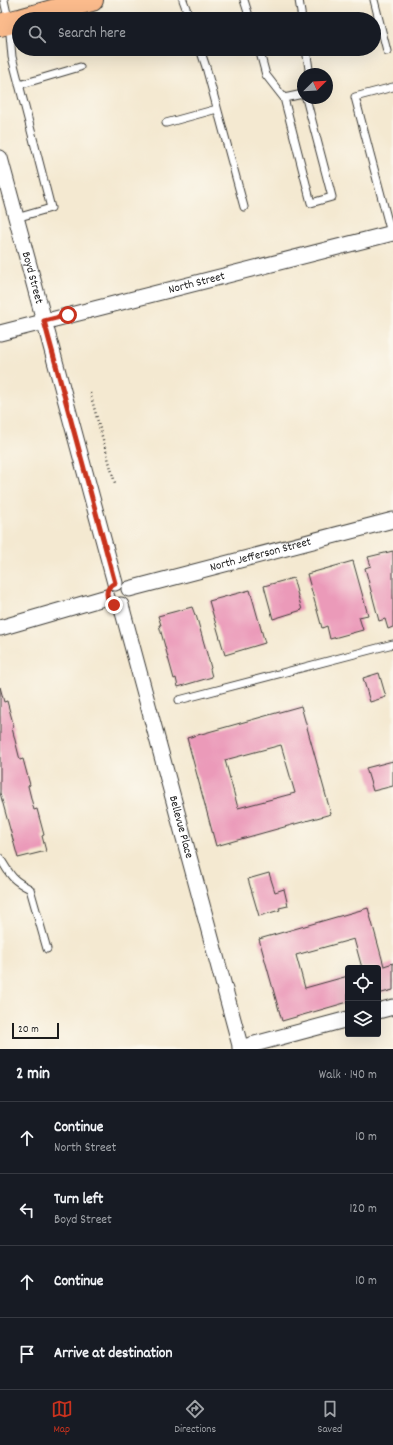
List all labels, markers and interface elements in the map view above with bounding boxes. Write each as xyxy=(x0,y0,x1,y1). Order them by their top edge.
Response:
search box xyxy=(12,12,381,56)
icon: search xyxy=(26,23,48,45)
text: Search here xyxy=(58,23,126,45)
north arrow xyxy=(297,68,333,104)
street label: Boyd Street xyxy=(17,250,48,306)
street label: North Street xyxy=(167,267,227,298)
route start xyxy=(59,306,77,324)
street label: North Jefferson Street xyxy=(208,533,314,576)
route end xyxy=(105,596,123,614)
street label: Bellevue Place xyxy=(164,794,198,860)
map controls xyxy=(345,965,381,1037)
button: locate xyxy=(345,965,381,1001)
button: layers xyxy=(345,1001,381,1037)
scale bar xyxy=(12,1021,59,1040)
text: 20 m xyxy=(18,1022,39,1038)
text: 2 min xyxy=(16,1063,50,1087)
text: Walk · 140 m xyxy=(319,1066,377,1085)
text: Continue xyxy=(54,1117,103,1139)
icon: ahead xyxy=(16,1127,38,1149)
text: 10 m xyxy=(355,1128,377,1147)
text: North Street xyxy=(54,1139,116,1158)
text: Turn left xyxy=(54,1189,103,1211)
icon: left xyxy=(16,1199,38,1221)
text: 120 m xyxy=(349,1200,377,1219)
text: Boyd Street xyxy=(54,1211,112,1230)
icon: ahead xyxy=(16,1271,38,1293)
text: Continue xyxy=(54,1271,103,1293)
text: 10 m xyxy=(355,1272,377,1291)
icon: arrive xyxy=(16,1343,38,1365)
text: Arrive at destination xyxy=(54,1343,172,1365)
tab: Map xyxy=(51,1398,73,1438)
tab: Directions xyxy=(174,1398,216,1438)
tab: Saved xyxy=(318,1398,342,1438)

